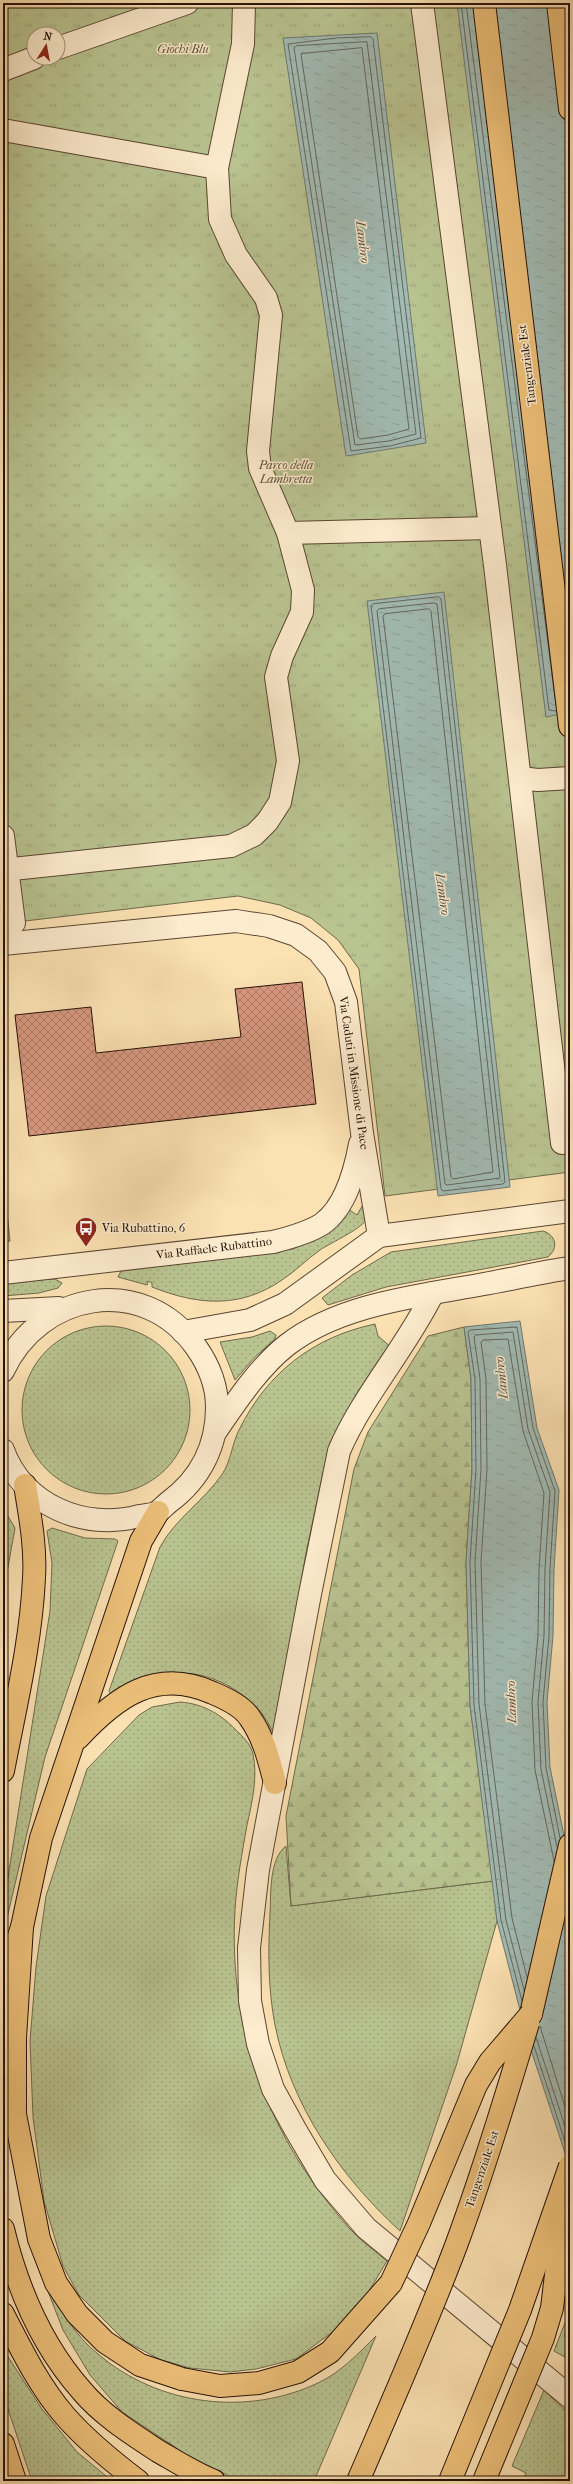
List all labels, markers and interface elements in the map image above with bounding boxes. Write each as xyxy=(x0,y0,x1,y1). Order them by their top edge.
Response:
north arrow xyxy=(26,26,66,66)
text: N xyxy=(42,29,54,44)
park label: Giochi Blu xyxy=(157,42,209,56)
water label: Lambro xyxy=(353,219,373,265)
street label: Tangenziale Est xyxy=(515,323,539,406)
park label: Parco della Lambretta xyxy=(258,458,313,486)
water label: Lambro xyxy=(432,871,453,917)
street label: Via Caduti in Missione di Pace xyxy=(336,994,372,1151)
bus stop icon: Via Rubattino, 6 xyxy=(73,1215,99,1248)
place label: Via Rubattino, 6 xyxy=(101,1221,186,1235)
street label: Via Raffaele Rubattino xyxy=(154,1234,273,1262)
water label: Lambro xyxy=(491,1356,511,1401)
water label: Lambro xyxy=(503,1680,519,1725)
street label: Tangenziale Est xyxy=(462,2128,502,2210)

